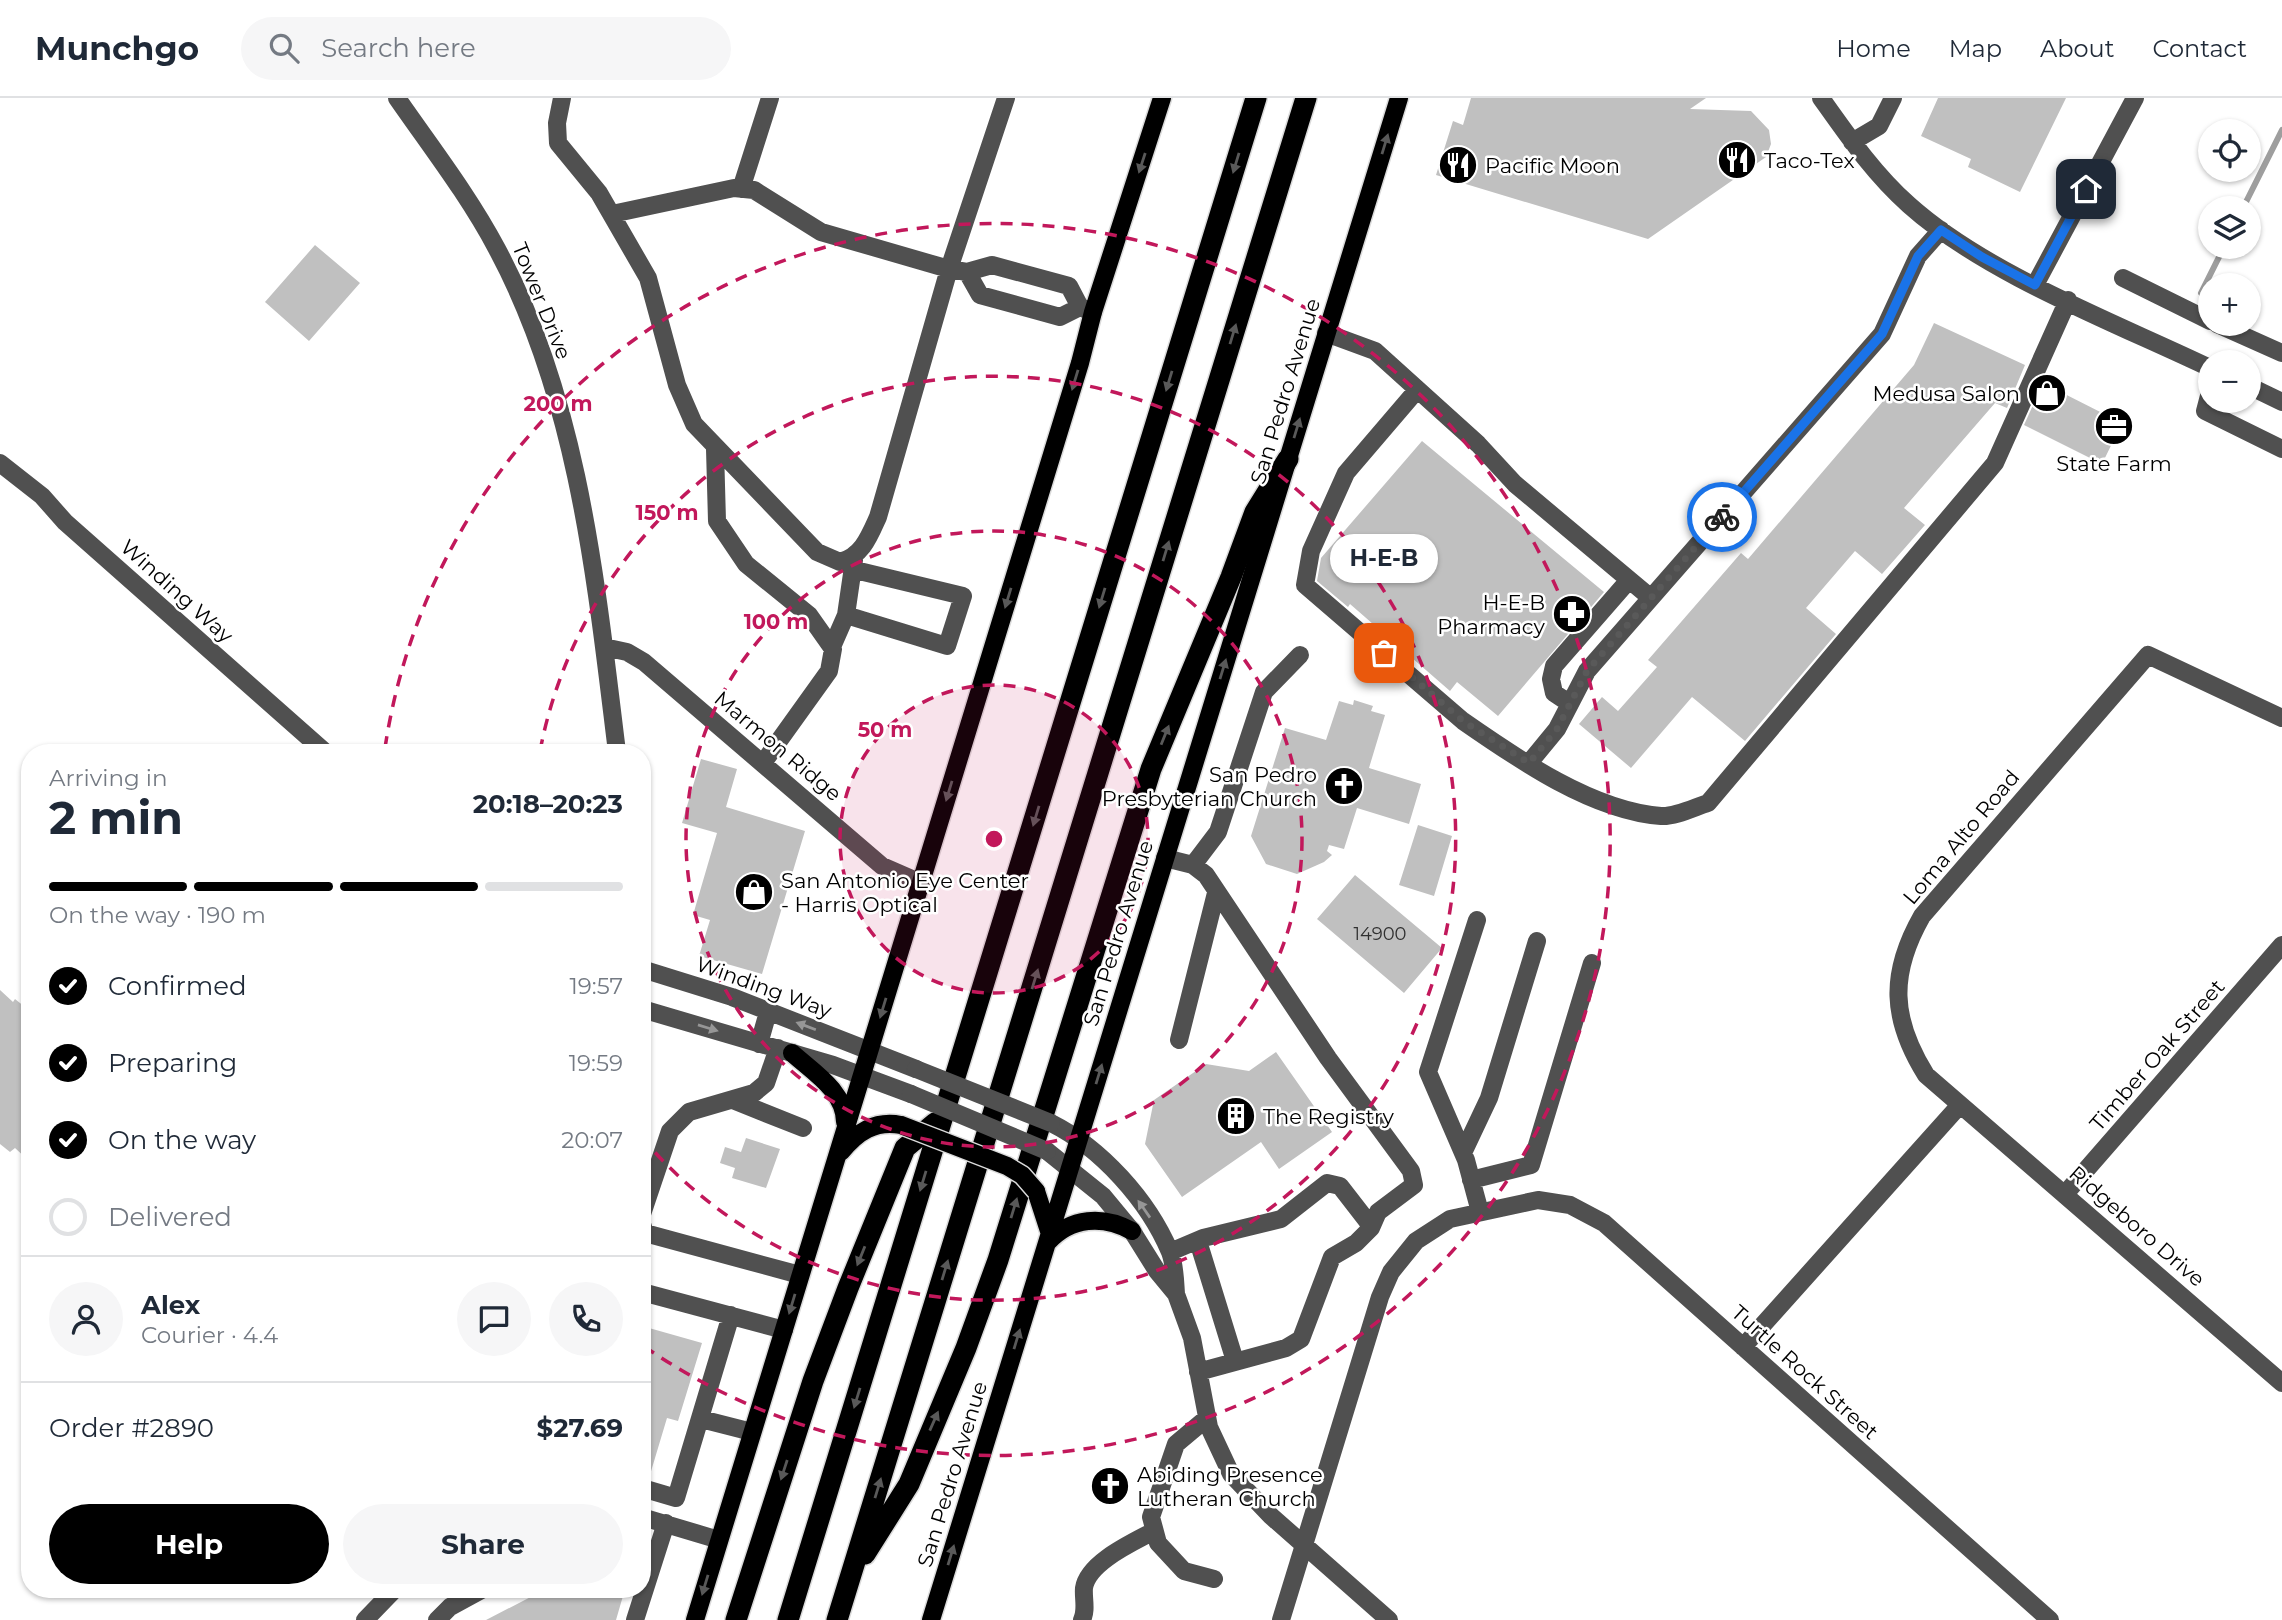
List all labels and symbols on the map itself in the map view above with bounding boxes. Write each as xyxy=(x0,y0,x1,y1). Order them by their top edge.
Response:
one-way arrow xyxy=(1380,133,1391,154)
restaurant icon: Taco-Tex xyxy=(1716,139,1758,181)
restaurant icon: Pacific Moon xyxy=(1437,144,1479,186)
place label: Taco-Tex xyxy=(1764,148,1855,173)
one-way arrow xyxy=(1136,153,1147,174)
one-way arrow xyxy=(1231,153,1241,174)
place label: Pacific Moon xyxy=(1485,153,1620,178)
pin xyxy=(2056,159,2116,219)
street label: Tower Drive xyxy=(507,239,577,363)
street label: San Pedro Avenue xyxy=(1245,295,1325,487)
one-way arrow xyxy=(1228,323,1239,344)
one-way arrow xyxy=(1070,370,1080,391)
one-way arrow xyxy=(1164,370,1174,391)
shop icon: Medusa Salon xyxy=(2026,372,2068,414)
place label: Medusa Salon xyxy=(1872,381,2020,406)
text: 200 m xyxy=(524,391,592,416)
office icon: State Farm xyxy=(2093,405,2135,447)
one-way arrow xyxy=(1293,417,1303,438)
place label: State Farm xyxy=(2056,451,2172,476)
courier xyxy=(1687,482,1757,552)
text: 150 m xyxy=(636,500,698,525)
street label: Winding Way xyxy=(116,534,239,648)
callout: H-E-B xyxy=(1330,534,1438,583)
one-way arrow xyxy=(1162,540,1172,561)
one-way arrow xyxy=(1003,588,1013,609)
one-way arrow xyxy=(1097,588,1107,609)
place label: H-E-B Pharmacy xyxy=(1437,590,1546,639)
pharmacy icon: H-E-B Pharmacy xyxy=(1551,593,1593,635)
text: 100 m xyxy=(744,609,808,634)
pin xyxy=(1354,623,1414,683)
one-way arrow xyxy=(1219,658,1229,679)
street label: Marmon Ridge xyxy=(709,686,847,806)
text: 50 m xyxy=(858,717,912,742)
one-way arrow xyxy=(1159,724,1170,745)
place label: San Pedro Presbyterian Church xyxy=(1102,762,1317,811)
church icon: San Pedro Presbyterian Church xyxy=(1323,765,1365,807)
street label: Loma Alto Road xyxy=(1898,765,2024,909)
one-way arrow xyxy=(944,780,954,801)
one-way arrow xyxy=(1030,805,1040,826)
centre of rings xyxy=(982,827,1006,851)
street label: San Pedro Avenue xyxy=(1078,837,1158,1029)
place label: San Antonio Eye Center - Harris Optical xyxy=(781,868,1029,917)
shop icon: San Antonio Eye Center - Harris Optical xyxy=(733,871,775,913)
house number: 14900 xyxy=(1353,923,1407,945)
street label: Winding Way xyxy=(693,951,836,1023)
one-way arrow xyxy=(1030,968,1040,989)
street label: Timber Oak Street xyxy=(2084,974,2230,1136)
one-way arrow xyxy=(877,998,887,1019)
one-way arrow xyxy=(795,1021,816,1032)
one-way arrow xyxy=(697,1024,718,1034)
one-way arrow xyxy=(1094,1063,1104,1084)
building icon: The Registry xyxy=(1215,1095,1257,1137)
place label: The Registry xyxy=(1263,1104,1394,1129)
street label: Ridgeboro Drive xyxy=(2064,1160,2210,1292)
one-way arrow xyxy=(918,1170,928,1191)
one-way arrow xyxy=(1010,1197,1020,1218)
one-way arrow xyxy=(1137,1200,1151,1218)
one-way arrow xyxy=(855,1246,866,1267)
one-way arrow xyxy=(940,1260,950,1281)
one-way arrow xyxy=(786,1294,796,1315)
street label: Turtle Rock Street xyxy=(1727,1300,1883,1444)
one-way arrow xyxy=(1012,1329,1023,1350)
street label: San Pedro Avenue xyxy=(912,1378,992,1570)
one-way arrow xyxy=(851,1388,861,1409)
one-way arrow xyxy=(929,1410,940,1431)
one-way arrow xyxy=(778,1460,789,1481)
place label: Abiding Presence Lutheran Church xyxy=(1137,1462,1323,1511)
church icon: Abiding Presence Lutheran Church xyxy=(1089,1465,1131,1507)
one-way arrow xyxy=(873,1477,883,1498)
one-way arrow xyxy=(946,1544,956,1565)
one-way arrow xyxy=(700,1574,710,1595)

